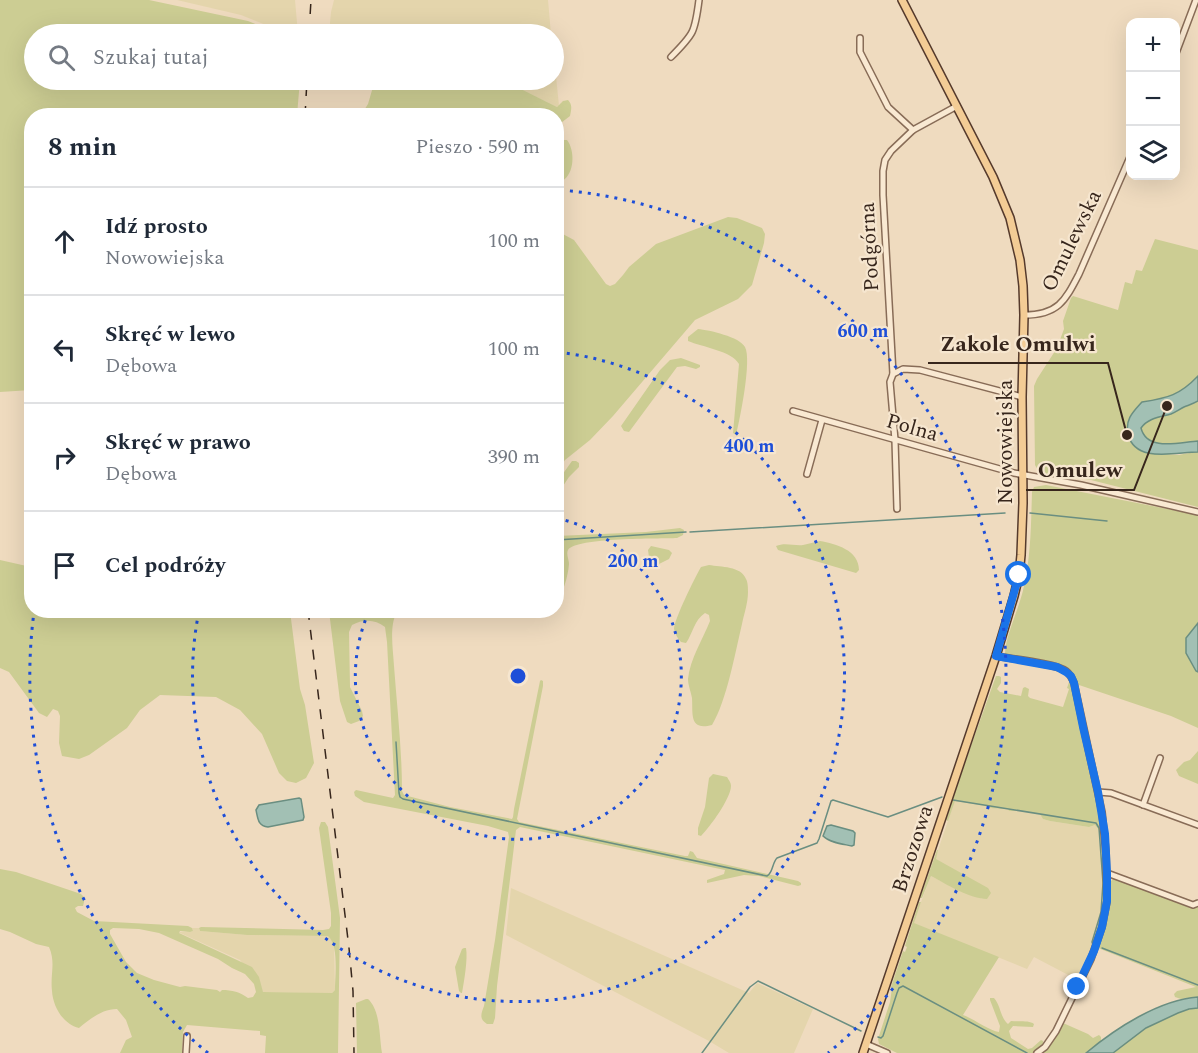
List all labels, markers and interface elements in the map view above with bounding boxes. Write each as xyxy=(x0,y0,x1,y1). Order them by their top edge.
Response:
map controls xyxy=(1126,18,1180,180)
button: + xyxy=(1126,18,1180,72)
search box xyxy=(24,24,564,90)
icon: search xyxy=(45,41,78,74)
text: Szukaj tutaj xyxy=(93,41,209,74)
button: − xyxy=(1126,72,1180,126)
button: layers xyxy=(1126,126,1180,180)
text: 8 min xyxy=(48,127,117,167)
text: Pieszo · 590 m xyxy=(415,132,540,162)
street label: Omulewska xyxy=(1034,184,1111,297)
street label: Podgórna xyxy=(852,201,888,293)
text: Idź prosto xyxy=(105,210,208,243)
icon: ahead xyxy=(48,225,81,258)
text: 100 m xyxy=(488,226,540,256)
text: Nowowiejska xyxy=(105,243,224,273)
text: Skręć w lewo xyxy=(105,318,235,351)
text: 600 m xyxy=(837,318,889,345)
callout: Zakole Omulwi xyxy=(928,323,1108,363)
text: Zakole Omulwi xyxy=(940,328,1096,361)
icon: left xyxy=(48,333,81,366)
text: 100 m xyxy=(488,334,540,364)
text: Dębowa xyxy=(105,351,177,381)
street label: Nowowiejska xyxy=(990,379,1022,505)
street label: Polna xyxy=(882,405,943,451)
text: Skręć w prawo xyxy=(105,426,251,459)
text: 400 m xyxy=(723,433,775,460)
icon: right xyxy=(48,441,81,474)
text: 390 m xyxy=(488,442,540,472)
callout: Omulew xyxy=(1026,450,1134,490)
text: Omulew xyxy=(1038,454,1123,487)
text: Dębowa xyxy=(105,459,177,489)
text: 200 m xyxy=(607,548,659,575)
icon: arrive xyxy=(48,549,81,582)
text: Cel podróży xyxy=(105,549,225,582)
route start xyxy=(1005,561,1031,587)
centre of rings xyxy=(508,666,528,686)
street label: Brzozowa xyxy=(884,800,942,897)
route end xyxy=(1063,973,1089,999)

